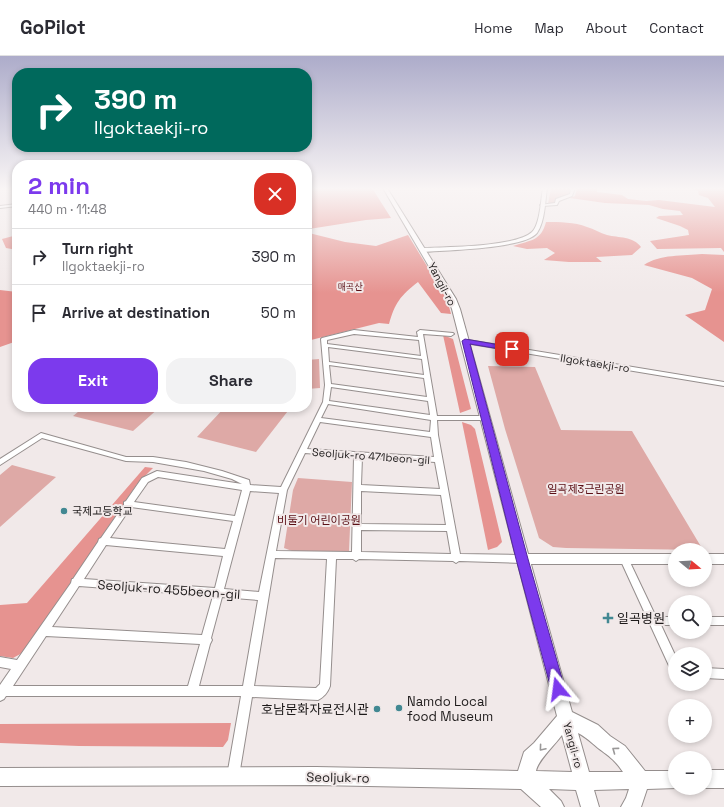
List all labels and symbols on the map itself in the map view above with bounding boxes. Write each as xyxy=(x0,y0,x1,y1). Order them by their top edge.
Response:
street label: Yangil-ro xyxy=(425,260,459,308)
park label: 매곡산 xyxy=(338,281,363,293)
pin xyxy=(495,332,529,366)
street label: Ilgoktaekji-ro xyxy=(559,351,631,375)
street label: Seoljuk-ro 471beon-gil xyxy=(312,445,430,467)
park label: 일곡제3근린공원 xyxy=(547,482,625,496)
place label: 국제고등학교 xyxy=(72,504,133,518)
marker: 국제고등학교 xyxy=(59,506,69,516)
park label: 비둘기 어린이공원 xyxy=(277,513,361,527)
north arrow xyxy=(668,543,712,587)
street label: Seoljuk-ro 455beon-gil xyxy=(97,576,241,603)
place label: 일곡병원 xyxy=(617,610,665,627)
marker: 일곡병원 xyxy=(602,612,614,624)
position arrow xyxy=(537,668,579,710)
place label: Namdo Local food Museum xyxy=(407,693,493,725)
place label: 호남문화자료전시관 xyxy=(261,701,369,718)
marker: Namdo Local food Museum xyxy=(394,703,404,713)
marker: 호남문화자료전시관 xyxy=(372,704,382,714)
street label: Yangil-ro xyxy=(560,720,586,770)
one-way arrow xyxy=(539,743,546,750)
one-way arrow xyxy=(613,748,620,755)
street label: Seoljuk-ro xyxy=(306,768,370,787)

